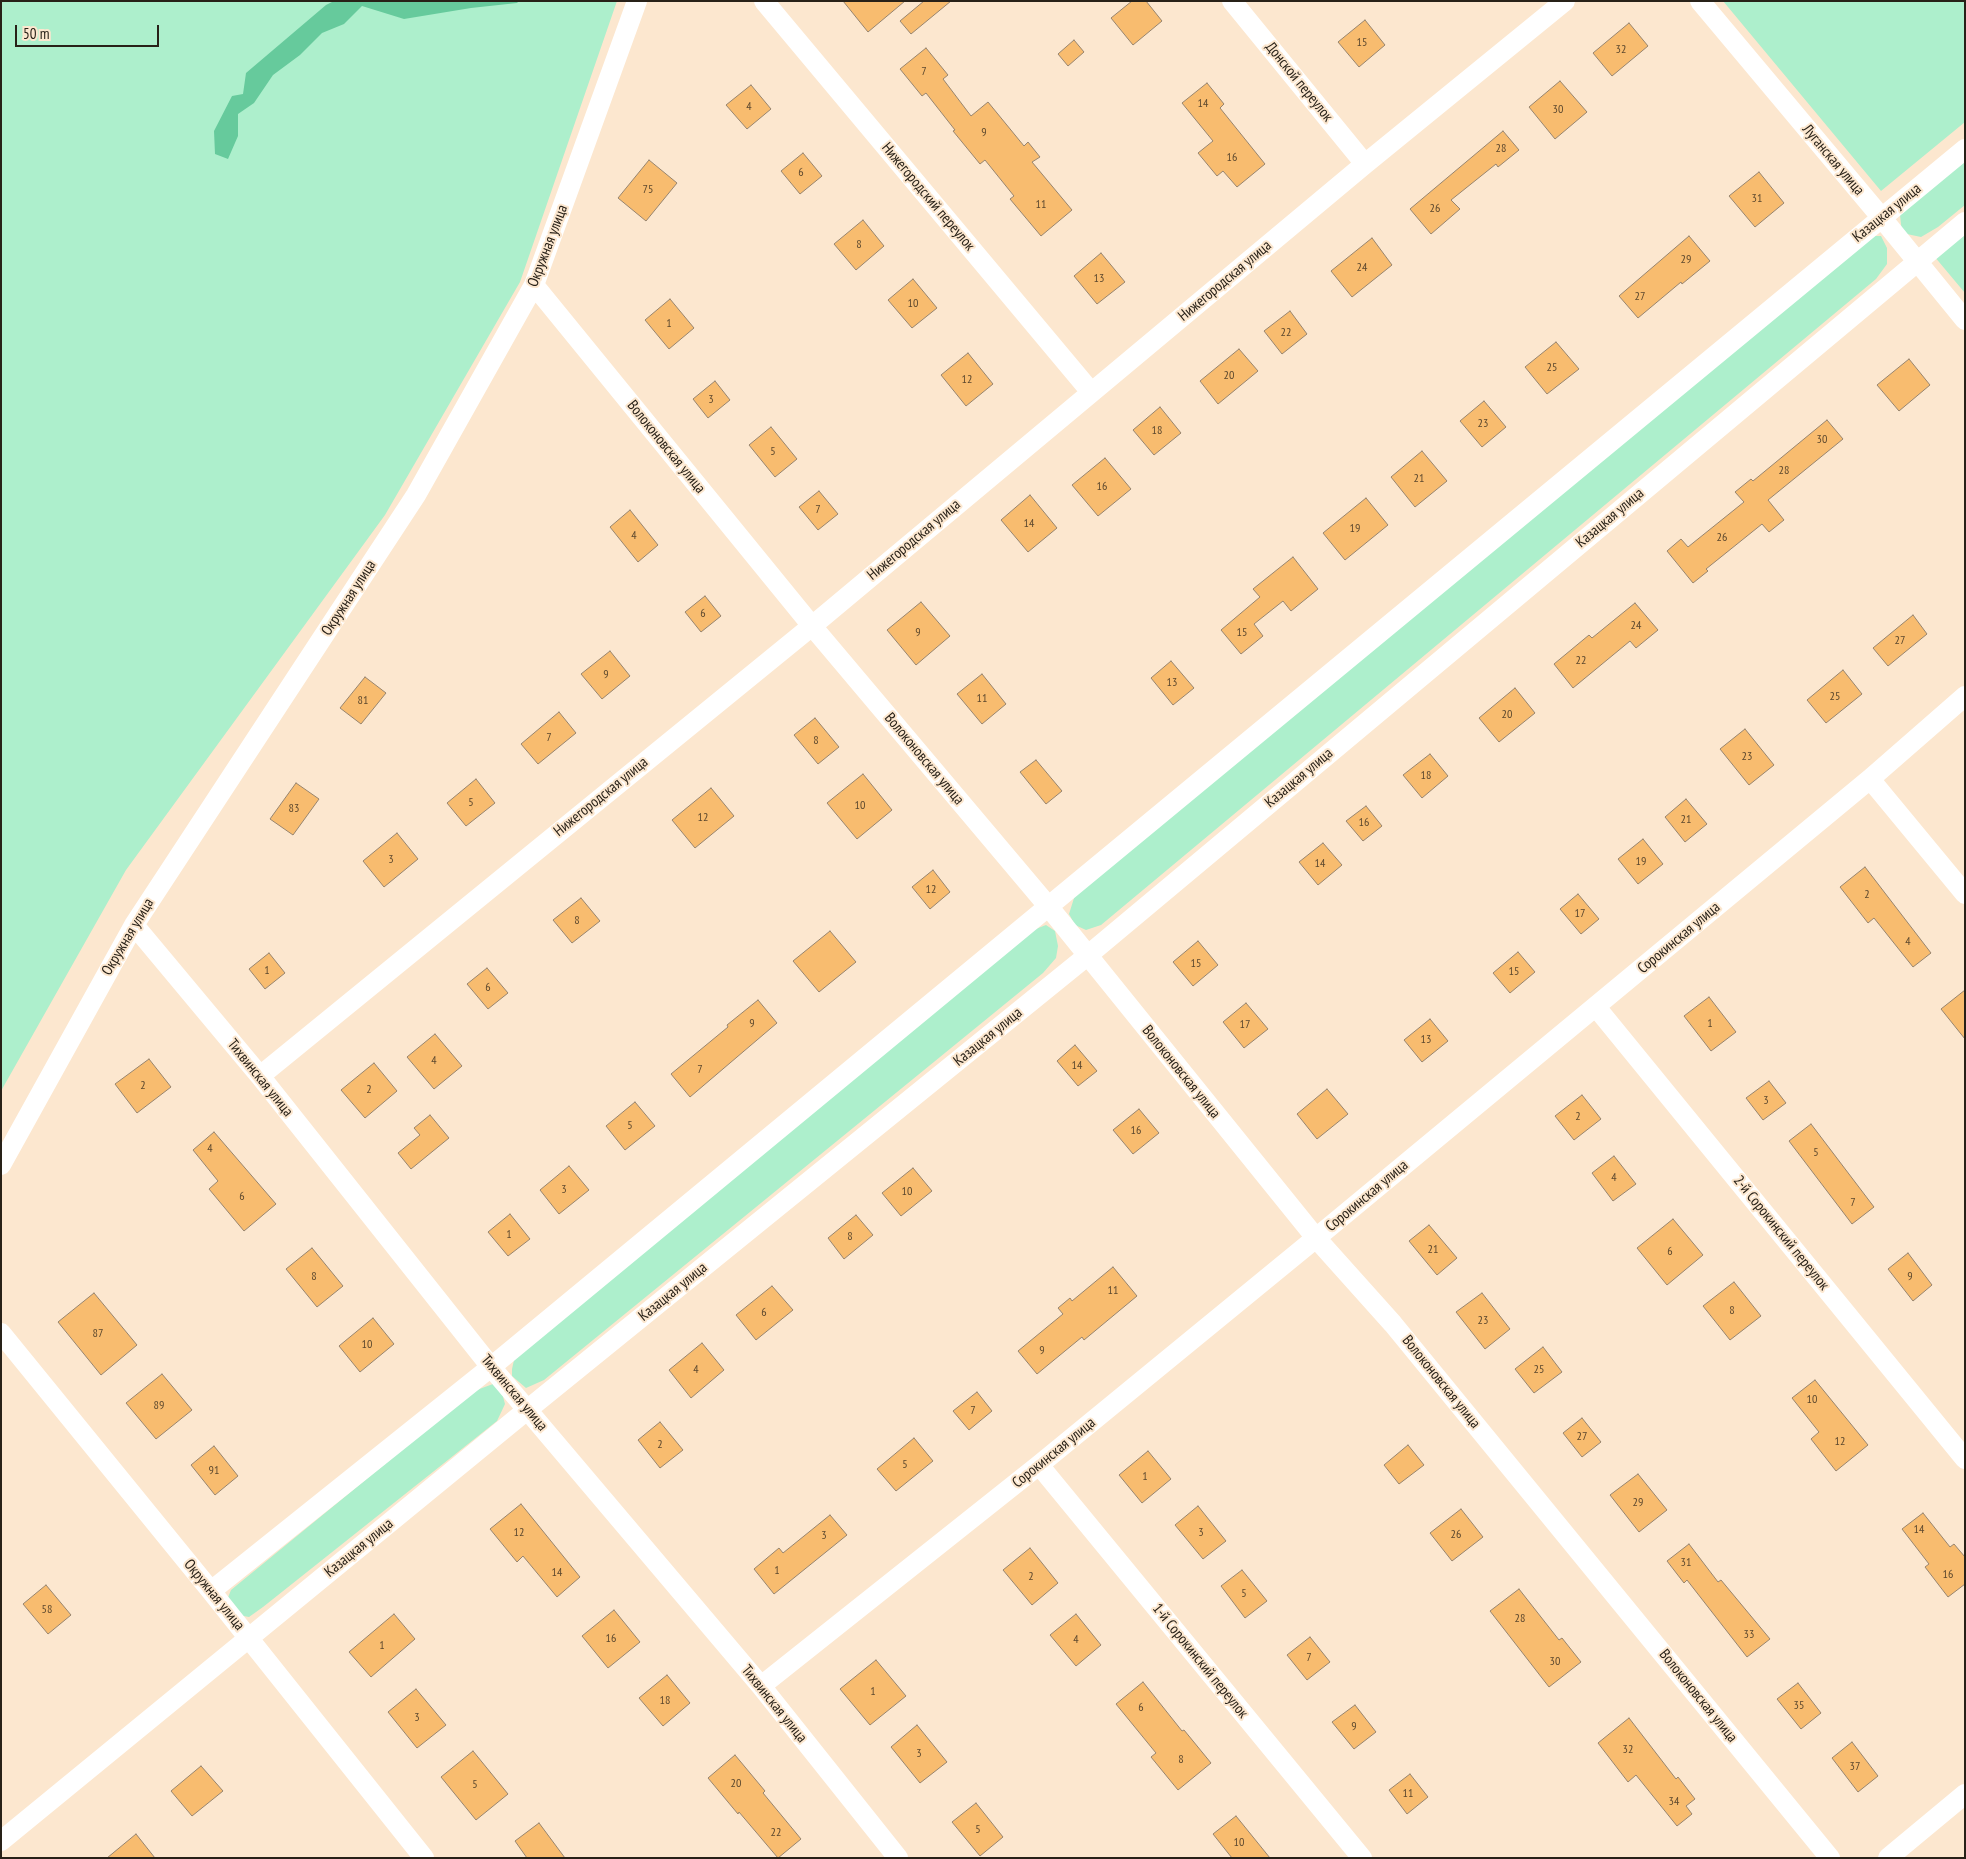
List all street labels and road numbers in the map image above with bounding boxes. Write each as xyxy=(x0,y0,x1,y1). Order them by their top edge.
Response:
street label: Донской переулок xyxy=(1261,39,1337,125)
street label: Луганская улица xyxy=(1798,121,1868,199)
street label: Нижегородский переулок xyxy=(878,139,978,255)
street label: Казацкая улица xyxy=(1849,180,1925,246)
street label: Окружная улица xyxy=(524,202,572,290)
street label: Нижегородская улица xyxy=(1175,237,1275,325)
street label: Волоконовская улица xyxy=(623,397,709,497)
street label: Казацкая улица xyxy=(1572,484,1648,552)
street label: Нижегородская улица xyxy=(864,496,964,584)
street label: Окружная улица xyxy=(318,557,380,639)
street label: Волоконовская улица xyxy=(880,709,968,809)
street label: Казацкая улица xyxy=(1261,744,1337,812)
street label: Нижегородская улица xyxy=(550,754,652,840)
street label: Окружная улица xyxy=(98,895,158,979)
street label: Сорокинская улица xyxy=(1634,898,1724,978)
street label: Казацкая улица xyxy=(950,1004,1026,1070)
street label: Волоконовская улица xyxy=(1138,1022,1224,1122)
street label: Тихвинская улица xyxy=(223,1036,297,1120)
street label: Сорокинская улица xyxy=(1322,1156,1412,1236)
street label: 2-й Сорокинский переулок xyxy=(1729,1172,1833,1294)
street label: Казацкая улица xyxy=(635,1259,711,1325)
street label: Волоконовская улица xyxy=(1398,1332,1484,1432)
street label: Тихвинская улица xyxy=(477,1351,551,1435)
street label: Сорокинская улица xyxy=(1009,1414,1099,1492)
street label: Казацкая улица xyxy=(321,1515,397,1581)
street label: Окружная улица xyxy=(180,1556,248,1634)
street label: 1-й Сорокинский переулок xyxy=(1148,1600,1252,1722)
street label: Волоконовская улица xyxy=(1655,1646,1741,1746)
street label: Тихвинская улица xyxy=(737,1662,811,1746)

